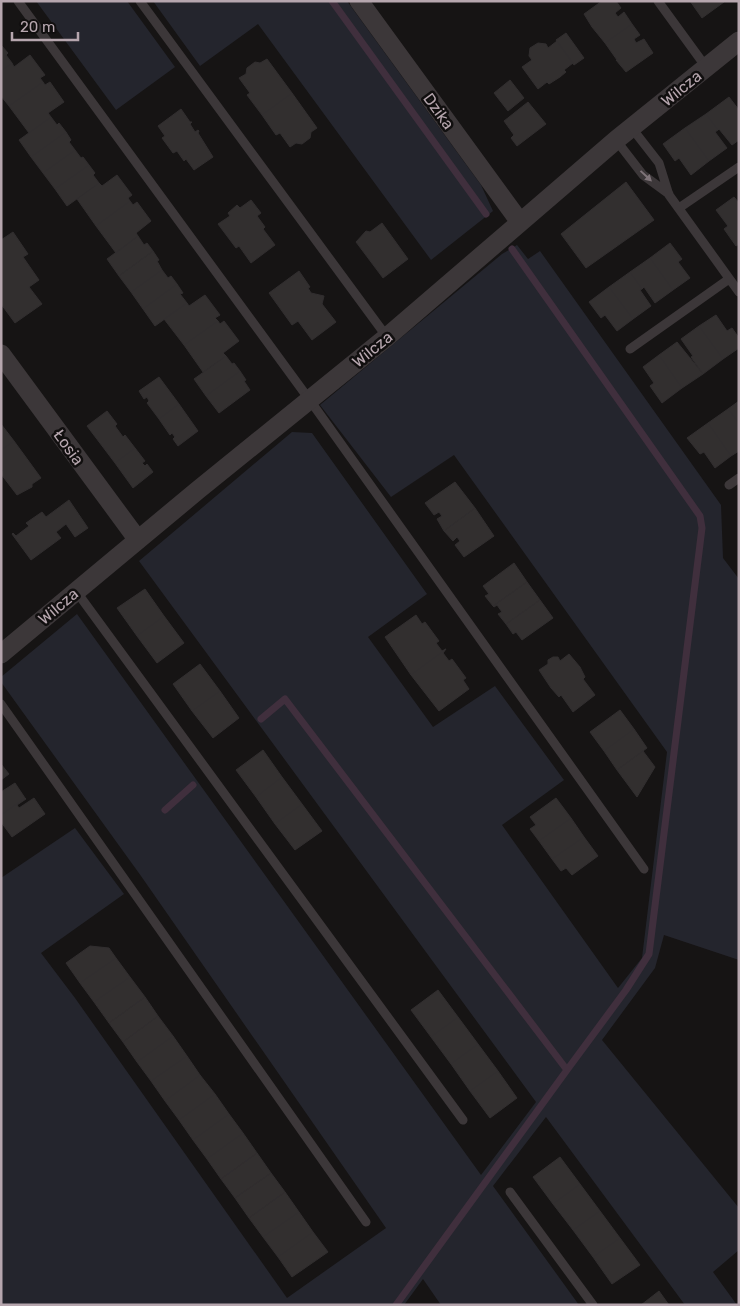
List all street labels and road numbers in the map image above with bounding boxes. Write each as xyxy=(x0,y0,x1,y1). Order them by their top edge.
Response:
street label: Wilcza xyxy=(657,66,705,110)
street label: Dzika xyxy=(419,90,458,133)
street label: Wilcza xyxy=(348,327,396,371)
street label: Łosia xyxy=(49,426,88,469)
street label: Wilcza xyxy=(34,584,82,629)

